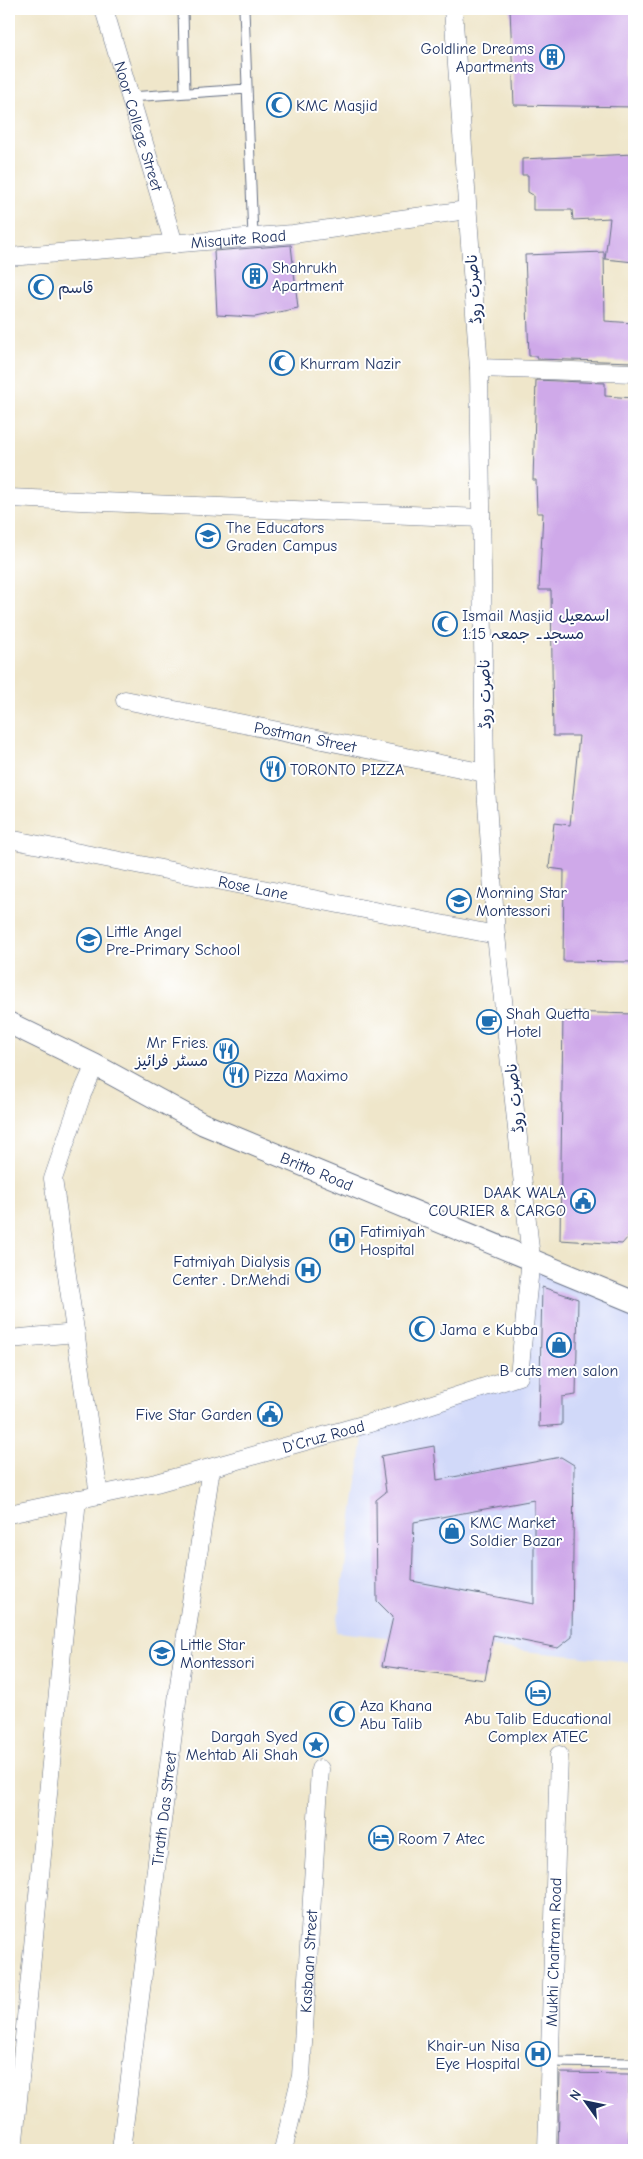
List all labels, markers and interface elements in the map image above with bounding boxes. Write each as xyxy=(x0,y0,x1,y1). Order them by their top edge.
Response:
place label: Goldline Dreams Apartments xyxy=(420,40,534,76)
building icon: Goldline Dreams Apartments xyxy=(539,44,565,70)
street label: Noor College Street xyxy=(110,59,166,194)
mosque icon: KMC Masjid xyxy=(266,92,292,118)
place label: KMC Masjid xyxy=(296,97,378,115)
street label: Misquite Road xyxy=(190,227,287,252)
street label: ناصرت روڈ xyxy=(463,253,485,325)
place label: Shahrukh Apartment xyxy=(272,259,344,295)
building icon: Shahrukh Apartment xyxy=(242,263,268,289)
mosque icon: قاسم xyxy=(28,274,54,300)
place label: قاسم xyxy=(58,279,94,300)
mosque icon: Khurram Nazir xyxy=(269,350,295,376)
place label: Khurram Nazir xyxy=(300,355,401,373)
place label: The Educators Graden Campus xyxy=(226,519,337,555)
school or university icon: The Educators Graden Campus xyxy=(195,523,221,549)
place label: Ismail Masjid اسمعیل مسجد۔ جمعہ 1:15 xyxy=(462,607,609,643)
mosque icon: Ismail Masjid اسمعیل مسجد۔ جمعہ 1:15 xyxy=(432,611,458,637)
street label: ناصرت روڈ xyxy=(475,658,495,730)
street label: Postman Street xyxy=(253,718,358,757)
restaurant icon: TORONTO PIZZA xyxy=(260,756,286,782)
place label: TORONTO PIZZA xyxy=(290,761,404,779)
street label: Rose Lane xyxy=(217,872,289,904)
place label: Morning Star Montessori xyxy=(476,884,568,920)
school or university icon: Morning Star Montessori xyxy=(446,888,472,914)
place label: Little Angel Pre-Primary School xyxy=(106,923,240,959)
school or university icon: Little Angel Pre-Primary School xyxy=(76,927,102,953)
place label: Shah Quetta Hotel xyxy=(506,1005,590,1041)
cafe icon: Shah Quetta Hotel xyxy=(476,1009,502,1035)
place label: Mr Fries. مسٹر فرائیز xyxy=(133,1034,208,1070)
restaurant icon: Mr Fries. مسٹر فرائیز xyxy=(213,1038,239,1064)
restaurant icon: Pizza Maximo xyxy=(223,1062,249,1088)
street label: ناصرت روڈ xyxy=(502,1062,528,1134)
place label: Pizza Maximo xyxy=(254,1067,348,1085)
street label: Britto Road xyxy=(277,1149,356,1195)
place label: DAAK WALA COURIER & CARGO xyxy=(428,1184,566,1220)
public building icon: DAAK WALA COURIER & CARGO xyxy=(570,1188,596,1214)
place label: Fatimiyah Hospital xyxy=(360,1223,425,1259)
hospital icon: Fatimiyah Hospital xyxy=(329,1227,355,1253)
place label: Fatmiyah Dialysis Center . Dr.Mehdi xyxy=(172,1253,290,1289)
hospital icon: Fatmiyah Dialysis Center . Dr.Mehdi xyxy=(295,1257,321,1283)
mosque icon: Jama e Kubba xyxy=(409,1316,435,1342)
place label: Jama e Kubba xyxy=(440,1321,538,1339)
shop icon: B cuts men salon xyxy=(546,1332,572,1358)
place label: B cuts men salon xyxy=(500,1362,618,1380)
public building icon: Five Star Garden xyxy=(257,1401,283,1427)
place label: Five Star Garden xyxy=(136,1406,252,1424)
street label: D'Cruz Road xyxy=(280,1417,367,1457)
place label: KMC Market Soldier Bazar xyxy=(470,1514,563,1550)
shop icon: KMC Market Soldier Bazar xyxy=(439,1518,465,1544)
place label: Little Star Montessori xyxy=(180,1636,255,1672)
school or university icon: Little Star Montessori xyxy=(149,1640,175,1666)
hotel icon: Abu Talib Educational Complex ATEC xyxy=(525,1680,551,1706)
place label: Aza Khana Abu Talib xyxy=(360,1697,432,1733)
mosque icon: Aza Khana Abu Talib xyxy=(329,1701,355,1727)
place label: Abu Talib Educational Complex ATEC xyxy=(464,1710,612,1746)
place label: Dargah Syed Mehtab Ali Shah xyxy=(186,1728,298,1764)
place icon: Dargah Syed Mehtab Ali Shah xyxy=(303,1732,329,1758)
street label: Tirath Das Street xyxy=(149,1750,181,1867)
hotel icon: Room 7 Atec xyxy=(368,1825,394,1851)
place label: Room 7 Atec xyxy=(398,1830,485,1848)
street label: Mukhi Chaitram Road xyxy=(543,1877,565,2027)
street label: Kasbaan Street xyxy=(297,1909,321,2014)
place label: Khair-un Nisa Eye Hospital xyxy=(427,2037,520,2073)
hospital icon: Khair-un Nisa Eye Hospital xyxy=(525,2041,551,2067)
north arrow xyxy=(560,2076,610,2126)
text: N xyxy=(566,2087,585,2104)

